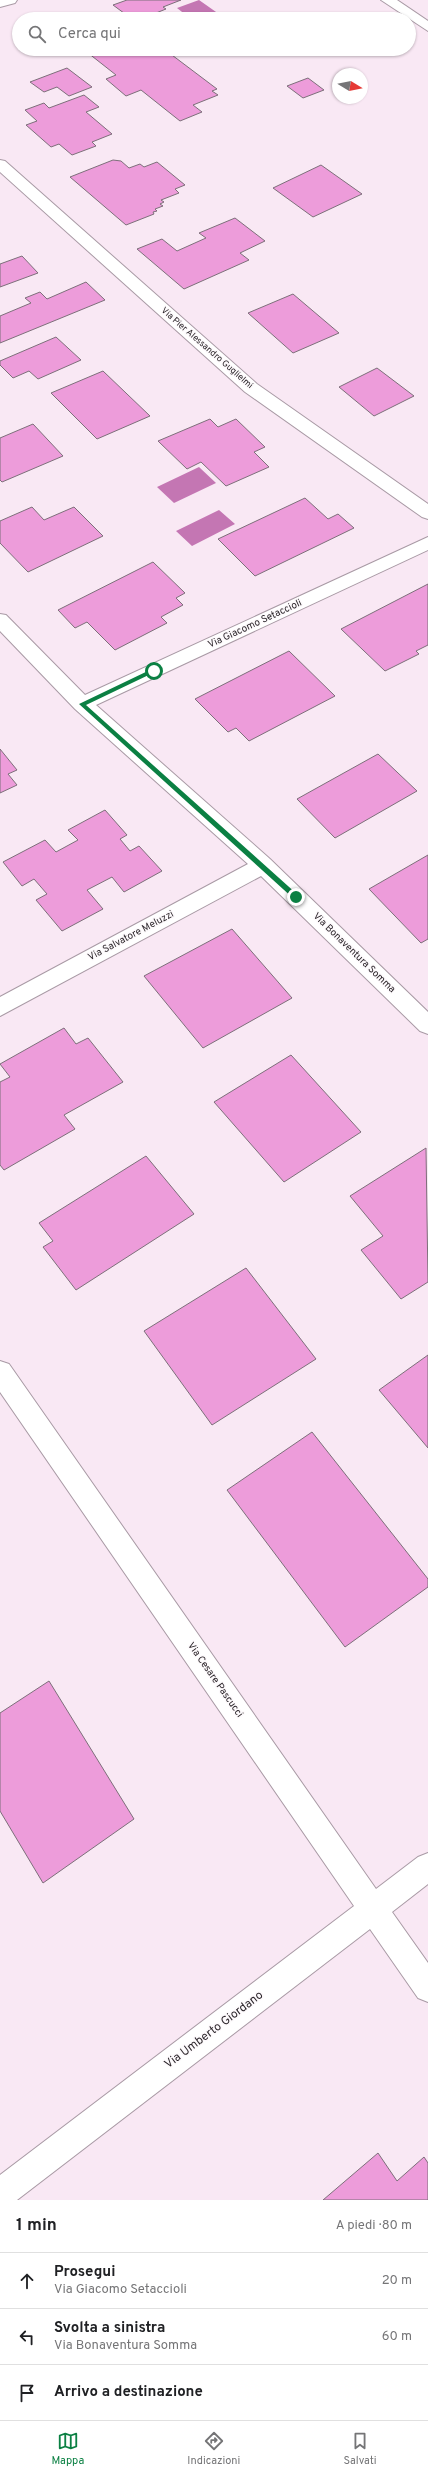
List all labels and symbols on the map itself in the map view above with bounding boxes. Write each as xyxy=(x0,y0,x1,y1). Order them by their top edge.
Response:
north arrow xyxy=(332,68,368,104)
street label: Via Pier Alessandro Guglielmi xyxy=(159,305,255,391)
street label: Via Giacomo Setaccioli xyxy=(206,597,304,651)
route start xyxy=(145,662,163,680)
route end xyxy=(287,888,305,906)
street label: Via Salvatore Meluzzi xyxy=(86,908,176,964)
street label: Via Bonaventura Somma xyxy=(310,910,398,996)
street label: Via Cesare Pascucci xyxy=(184,1640,246,1720)
street label: Via Umberto Giordano xyxy=(161,1987,267,2072)

